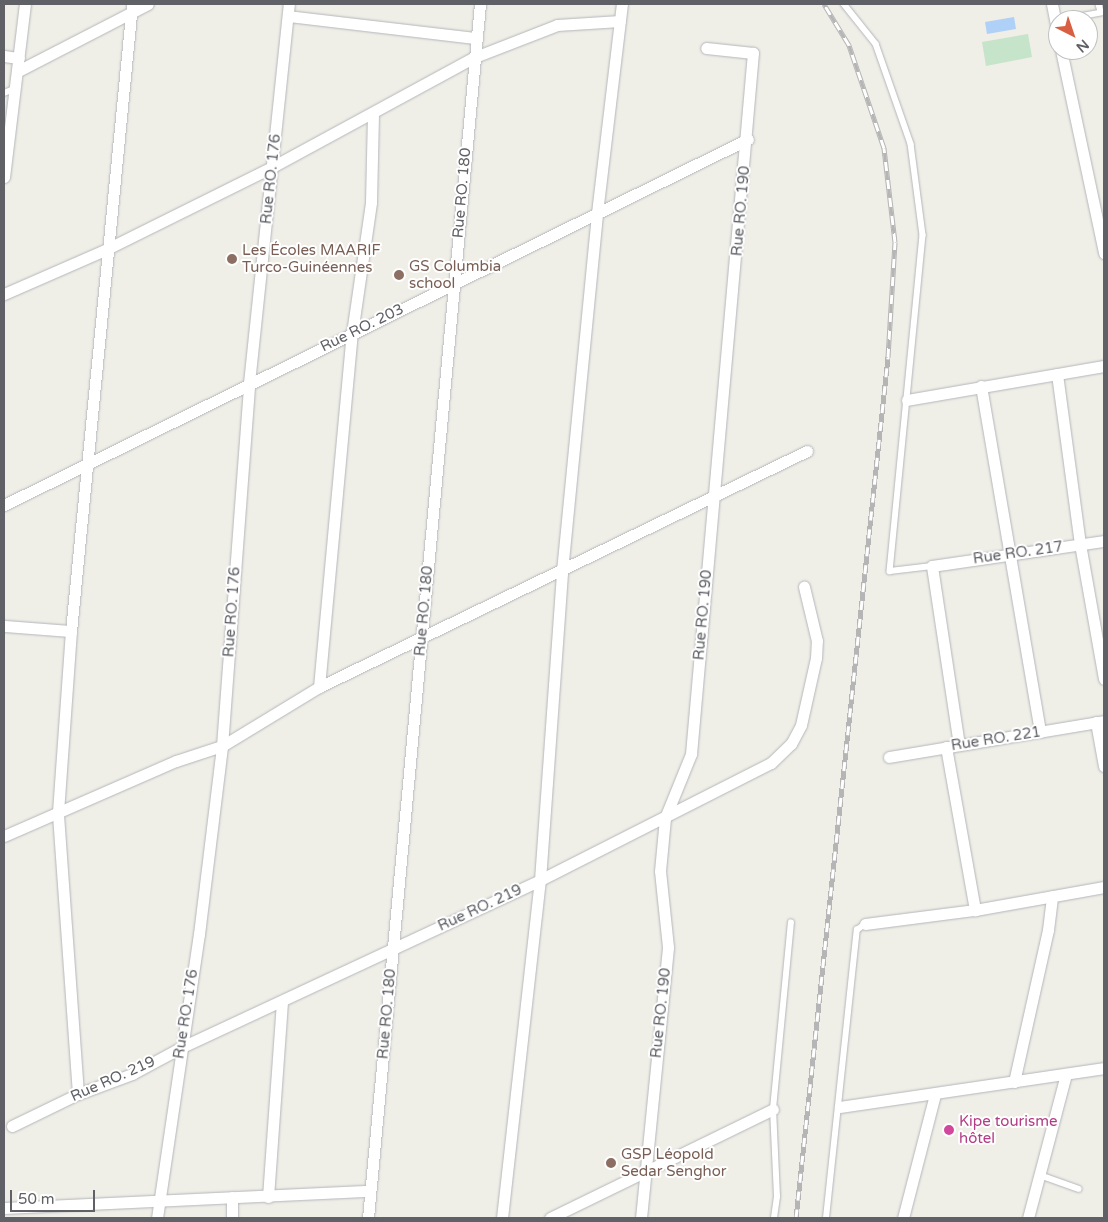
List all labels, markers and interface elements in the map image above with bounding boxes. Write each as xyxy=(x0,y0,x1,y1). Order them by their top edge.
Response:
north arrow xyxy=(1048,10,1098,60)
text: N xyxy=(1073,36,1092,56)
street label: Rue RO. 176 xyxy=(257,133,285,225)
street label: Rue RO. 180 xyxy=(449,147,475,239)
street label: Rue RO. 190 xyxy=(728,165,754,257)
place label: Les Écoles MAARIF Turco-Guinéennes xyxy=(242,241,381,276)
marker: Les Écoles MAARIF Turco-Guinéennes xyxy=(226,253,238,265)
place label: GS Columbia school xyxy=(409,257,501,292)
marker: GS Columbia school xyxy=(393,269,405,281)
street label: Rue RO. 203 xyxy=(317,300,407,356)
street label: Rue RO. 217 xyxy=(972,538,1064,568)
street label: Rue RO. 180 xyxy=(411,565,437,657)
street label: Rue RO. 176 xyxy=(220,566,244,658)
street label: Rue RO. 190 xyxy=(690,569,716,661)
street label: Rue RO. 221 xyxy=(950,723,1042,755)
street label: Rue RO. 219 xyxy=(435,881,525,935)
street label: Rue RO. 190 xyxy=(647,967,675,1059)
street label: Rue RO. 176 xyxy=(170,968,202,1060)
street label: Rue RO. 180 xyxy=(374,968,400,1060)
street label: Rue RO. 219 xyxy=(68,1052,158,1106)
place label: Kipe tourisme hôtel xyxy=(959,1112,1057,1147)
marker: Kipe tourisme hôtel xyxy=(943,1124,955,1136)
place label: GSP Léopold Sedar Senghor xyxy=(621,1145,727,1180)
marker: GSP Léopold Sedar Senghor xyxy=(605,1157,617,1169)
scale bar xyxy=(12,1180,98,1212)
text: 50 m xyxy=(18,1190,55,1208)

